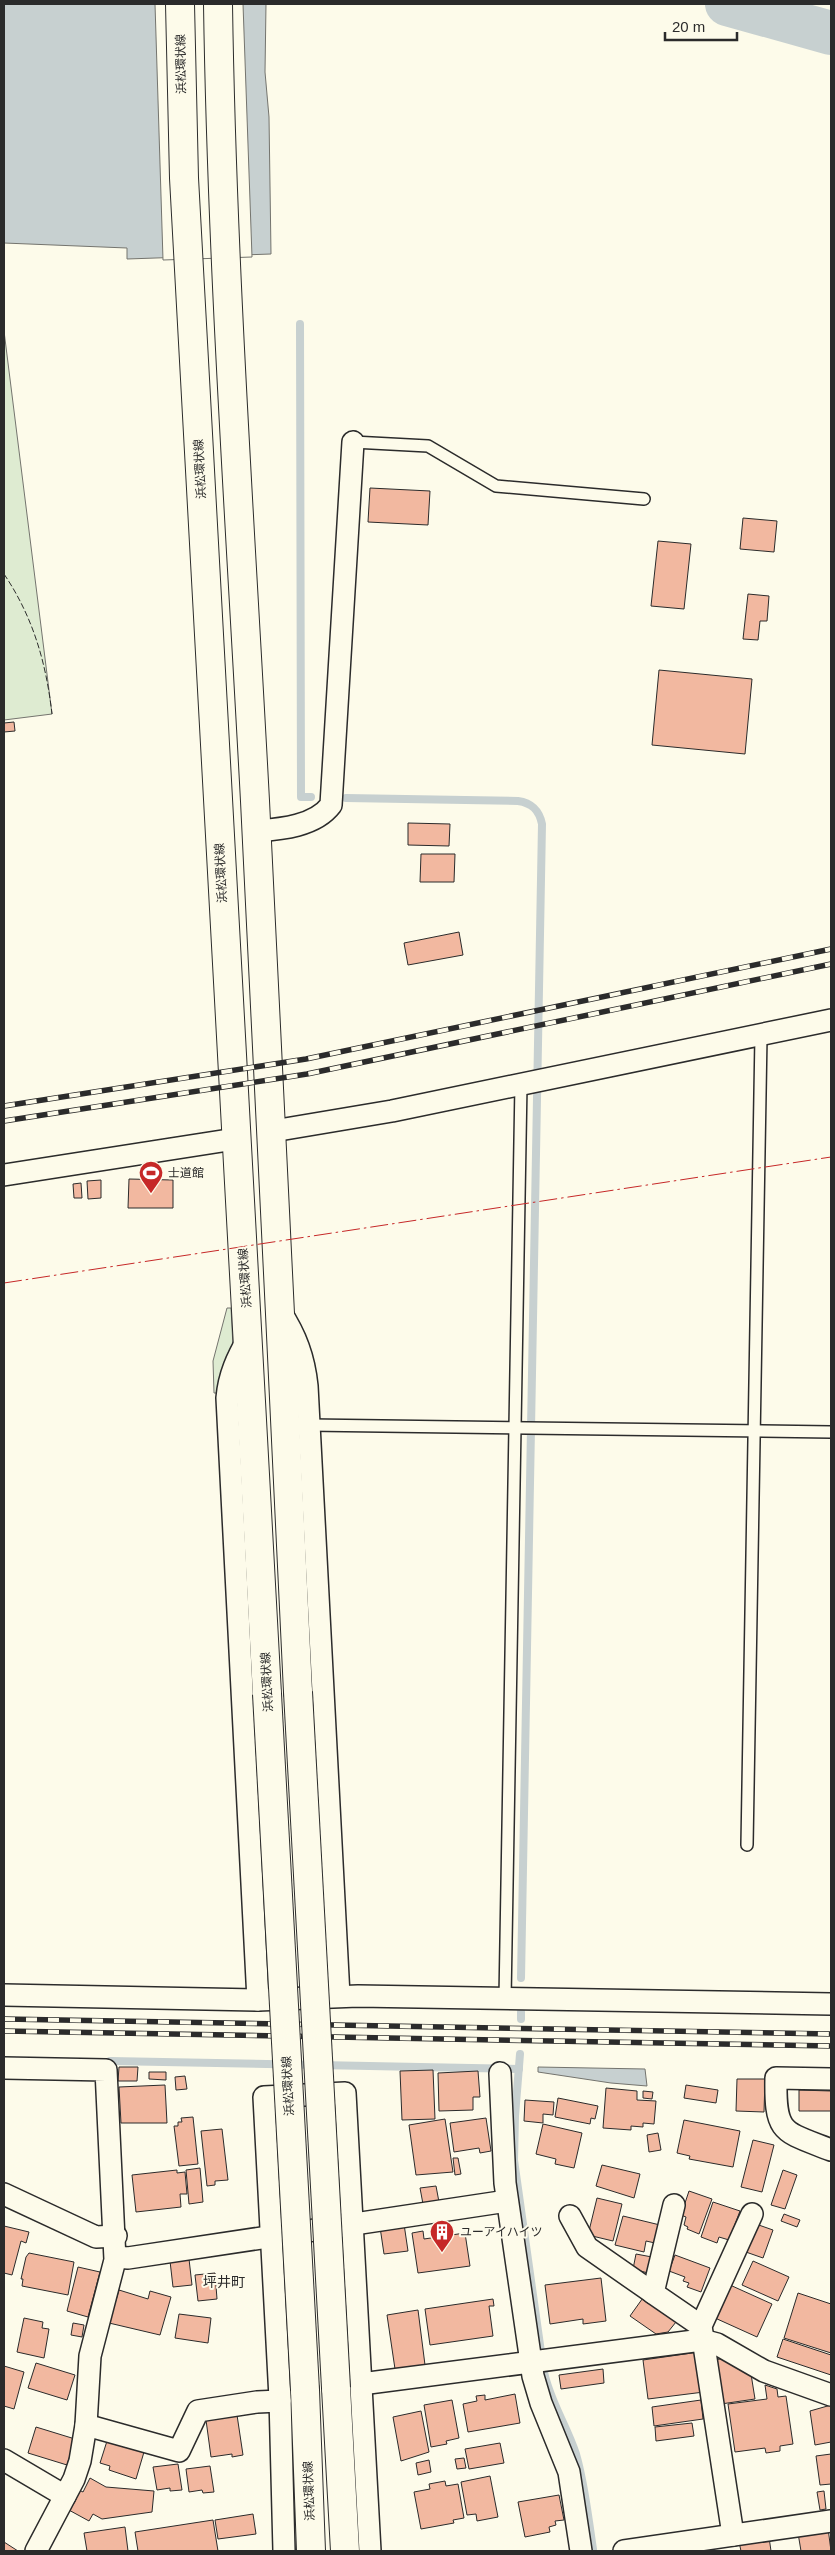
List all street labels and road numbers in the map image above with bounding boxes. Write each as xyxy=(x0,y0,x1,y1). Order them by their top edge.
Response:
street label: 浜松環状線 xyxy=(173,34,189,94)
street label: 浜松環状線 xyxy=(191,439,209,499)
street label: 浜松環状線 xyxy=(212,843,230,903)
street label: 浜松環状線 xyxy=(236,1248,254,1308)
street label: 浜松環状線 xyxy=(258,1652,276,1712)
street label: 浜松環状線 xyxy=(279,2056,297,2116)
street label: 浜松環状線 xyxy=(301,2461,317,2521)

